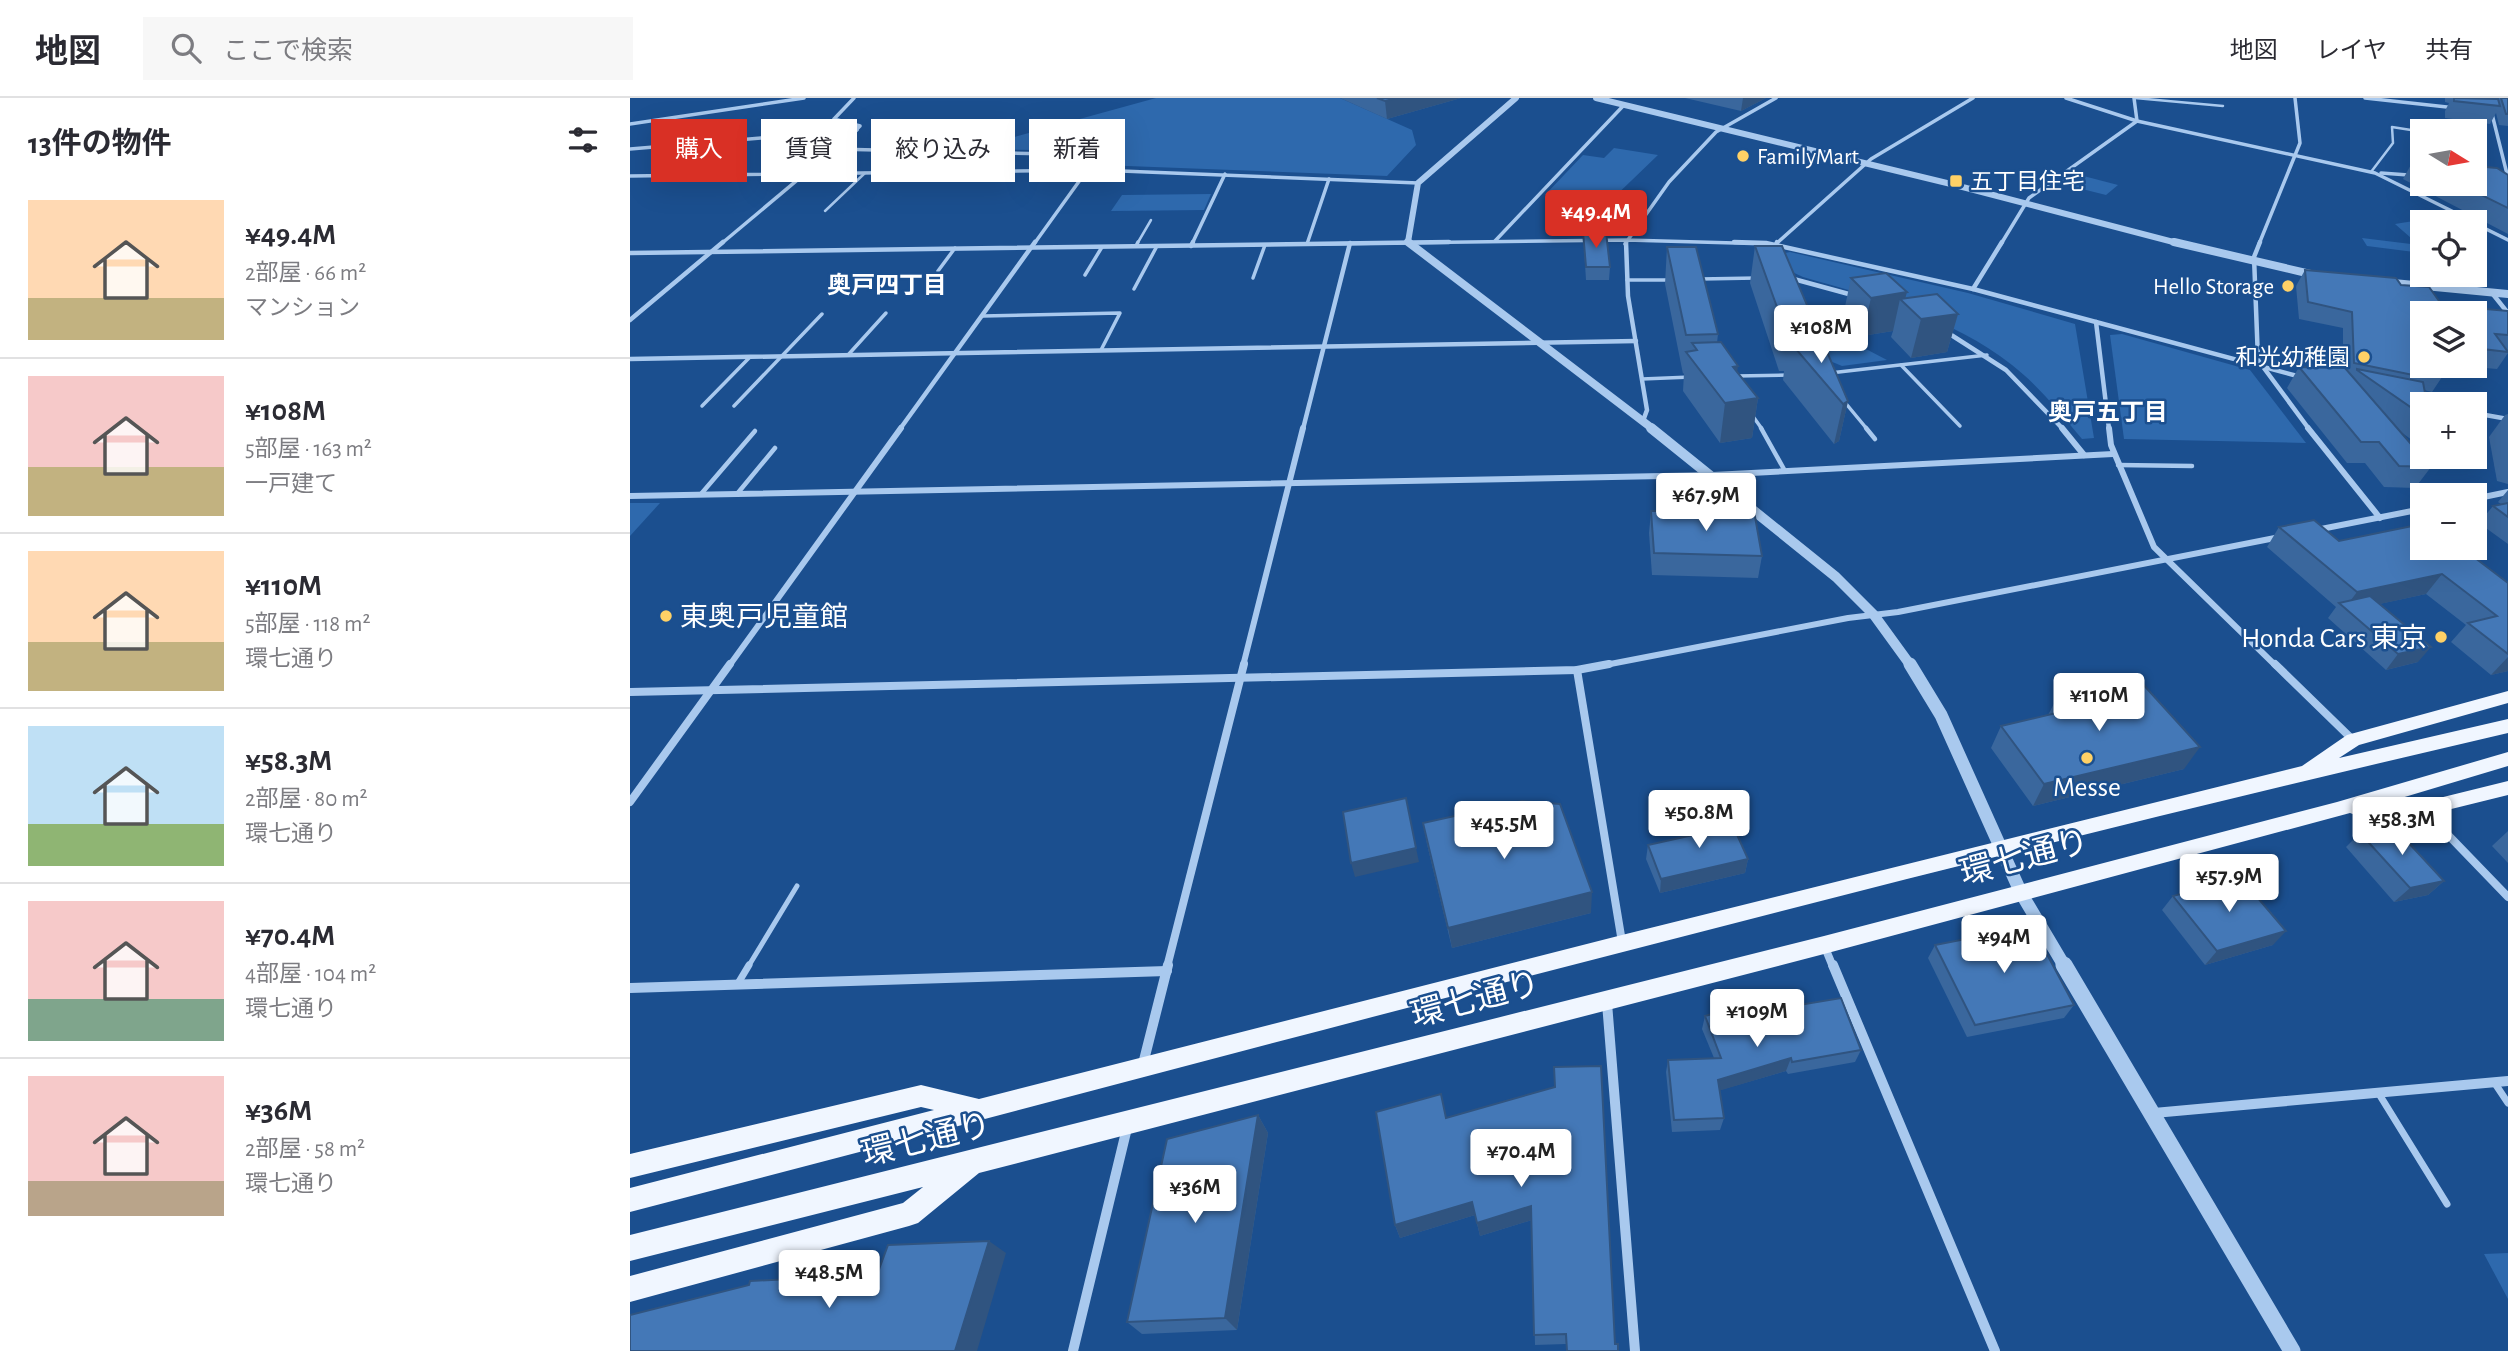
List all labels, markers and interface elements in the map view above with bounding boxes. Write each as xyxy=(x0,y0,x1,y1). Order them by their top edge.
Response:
search box xyxy=(143,17,633,80)
icon: search xyxy=(167,29,205,67)
text: 地図 xyxy=(35,36,101,69)
text: ここで検索 xyxy=(223,38,353,64)
text: 地図 xyxy=(2230,39,2278,63)
text: レイヤ xyxy=(2316,39,2387,63)
text: 共有 xyxy=(2425,39,2473,63)
chip: 購入 xyxy=(651,119,747,182)
chip: 賃貸 xyxy=(761,119,857,182)
chip: 絞り込み xyxy=(871,119,1015,182)
chip: 新着 xyxy=(1029,119,1125,182)
north arrow xyxy=(2410,119,2487,196)
map controls xyxy=(2410,119,2487,560)
icon: filters xyxy=(564,121,602,159)
text: 13件の物件 xyxy=(28,129,172,159)
place label: FamilyMart xyxy=(1757,146,1859,169)
marker: FamilyMart xyxy=(1735,148,1751,164)
place label: 五丁目住宅 xyxy=(1970,169,2085,194)
marker: 五丁目住宅 xyxy=(1948,173,1964,189)
pin: ¥49.4M xyxy=(1539,190,1653,250)
text: ¥49.4M xyxy=(1561,201,1631,224)
button: locate xyxy=(2410,210,2487,287)
text: ¥49.4M xyxy=(245,220,336,250)
icon: home xyxy=(84,228,168,312)
text: 2部屋 · 66 m² xyxy=(245,262,366,285)
district label: 奥戸四丁目 xyxy=(827,272,947,298)
place label: Hello Storage xyxy=(2153,276,2274,299)
marker: Hello Storage xyxy=(2280,278,2296,294)
text: マンション xyxy=(245,297,360,320)
button: layers xyxy=(2410,301,2487,378)
pin: ¥108M xyxy=(1772,306,1870,365)
text: ¥108M xyxy=(1790,316,1852,339)
place label: 和光幼稚園 xyxy=(2235,345,2350,370)
marker: 和光幼稚園 xyxy=(2356,349,2372,365)
button: + xyxy=(2410,392,2487,469)
text: ¥108M xyxy=(245,396,326,426)
district label: 奥戸五丁目 xyxy=(2048,399,2168,425)
icon: home xyxy=(84,404,168,488)
text: 5部屋 · 163 m² xyxy=(245,438,372,461)
text: 一戸建て xyxy=(245,473,337,496)
pin: ¥67.9M xyxy=(1649,474,1763,533)
button: − xyxy=(2410,483,2487,560)
text: ¥67.9M xyxy=(1672,484,1740,507)
text: ¥110M xyxy=(245,571,322,601)
icon: home xyxy=(84,579,168,663)
place label: 東奥戸児童館 xyxy=(680,602,848,632)
marker: 東奥戸児童館 xyxy=(658,608,674,624)
text: 5部屋 · 118 m² xyxy=(245,613,370,636)
place label: Honda Cars 東京 xyxy=(2241,623,2427,653)
marker: Honda Cars 東京 xyxy=(2433,629,2449,645)
text: 環七通り xyxy=(245,648,337,671)
pin: ¥110M xyxy=(2050,674,2148,733)
text: ¥110M xyxy=(2070,684,2128,707)
text: ¥58.3M xyxy=(245,746,332,776)
marker: Messe xyxy=(2079,750,2095,766)
icon: home xyxy=(84,754,168,838)
place label: Messe xyxy=(2053,774,2121,802)
text: 2部屋 · 80 m² xyxy=(245,788,368,811)
pin: ¥50.8M xyxy=(1642,790,1756,850)
pin: ¥58.3M xyxy=(2345,798,2459,857)
text: ¥50.8M xyxy=(1665,801,1733,824)
pin: ¥45.5M xyxy=(1447,802,1561,861)
text: ¥58.3M xyxy=(2369,808,2435,831)
text: ¥45.5M xyxy=(1470,812,1538,835)
text: 環七通り xyxy=(245,823,337,846)
street label: 環七通り xyxy=(1956,823,2093,891)
pin: ¥57.9M xyxy=(2172,854,2286,914)
text: ¥57.9M xyxy=(2196,865,2262,888)
pin: ¥94M xyxy=(1963,916,2045,975)
text: ¥70.4M xyxy=(245,921,335,951)
text: ¥94M xyxy=(1977,926,2031,949)
icon: home xyxy=(84,929,168,1013)
text: 4部屋 · 104 m² xyxy=(245,963,376,986)
street label: 環七通り xyxy=(1407,965,1544,1033)
pin: ¥109M xyxy=(1708,990,1806,1049)
text: 環七通り xyxy=(245,998,337,1021)
text: ¥109M xyxy=(1726,1000,1788,1023)
text: ¥36M xyxy=(245,1096,312,1126)
icon: home xyxy=(84,1104,168,1188)
street label: 環七通り xyxy=(858,1107,995,1172)
pin: ¥70.4M xyxy=(1464,1130,1578,1189)
text: 2部屋 · 58 m² xyxy=(245,1138,365,1161)
text: ¥70.4M xyxy=(1486,1140,1556,1163)
pin: ¥36M xyxy=(1154,1166,1236,1225)
text: 環七通り xyxy=(245,1173,337,1196)
text: ¥36M xyxy=(1169,1176,1221,1199)
pin: ¥48.5M xyxy=(772,1250,886,1310)
text: ¥48.5M xyxy=(795,1261,863,1284)

